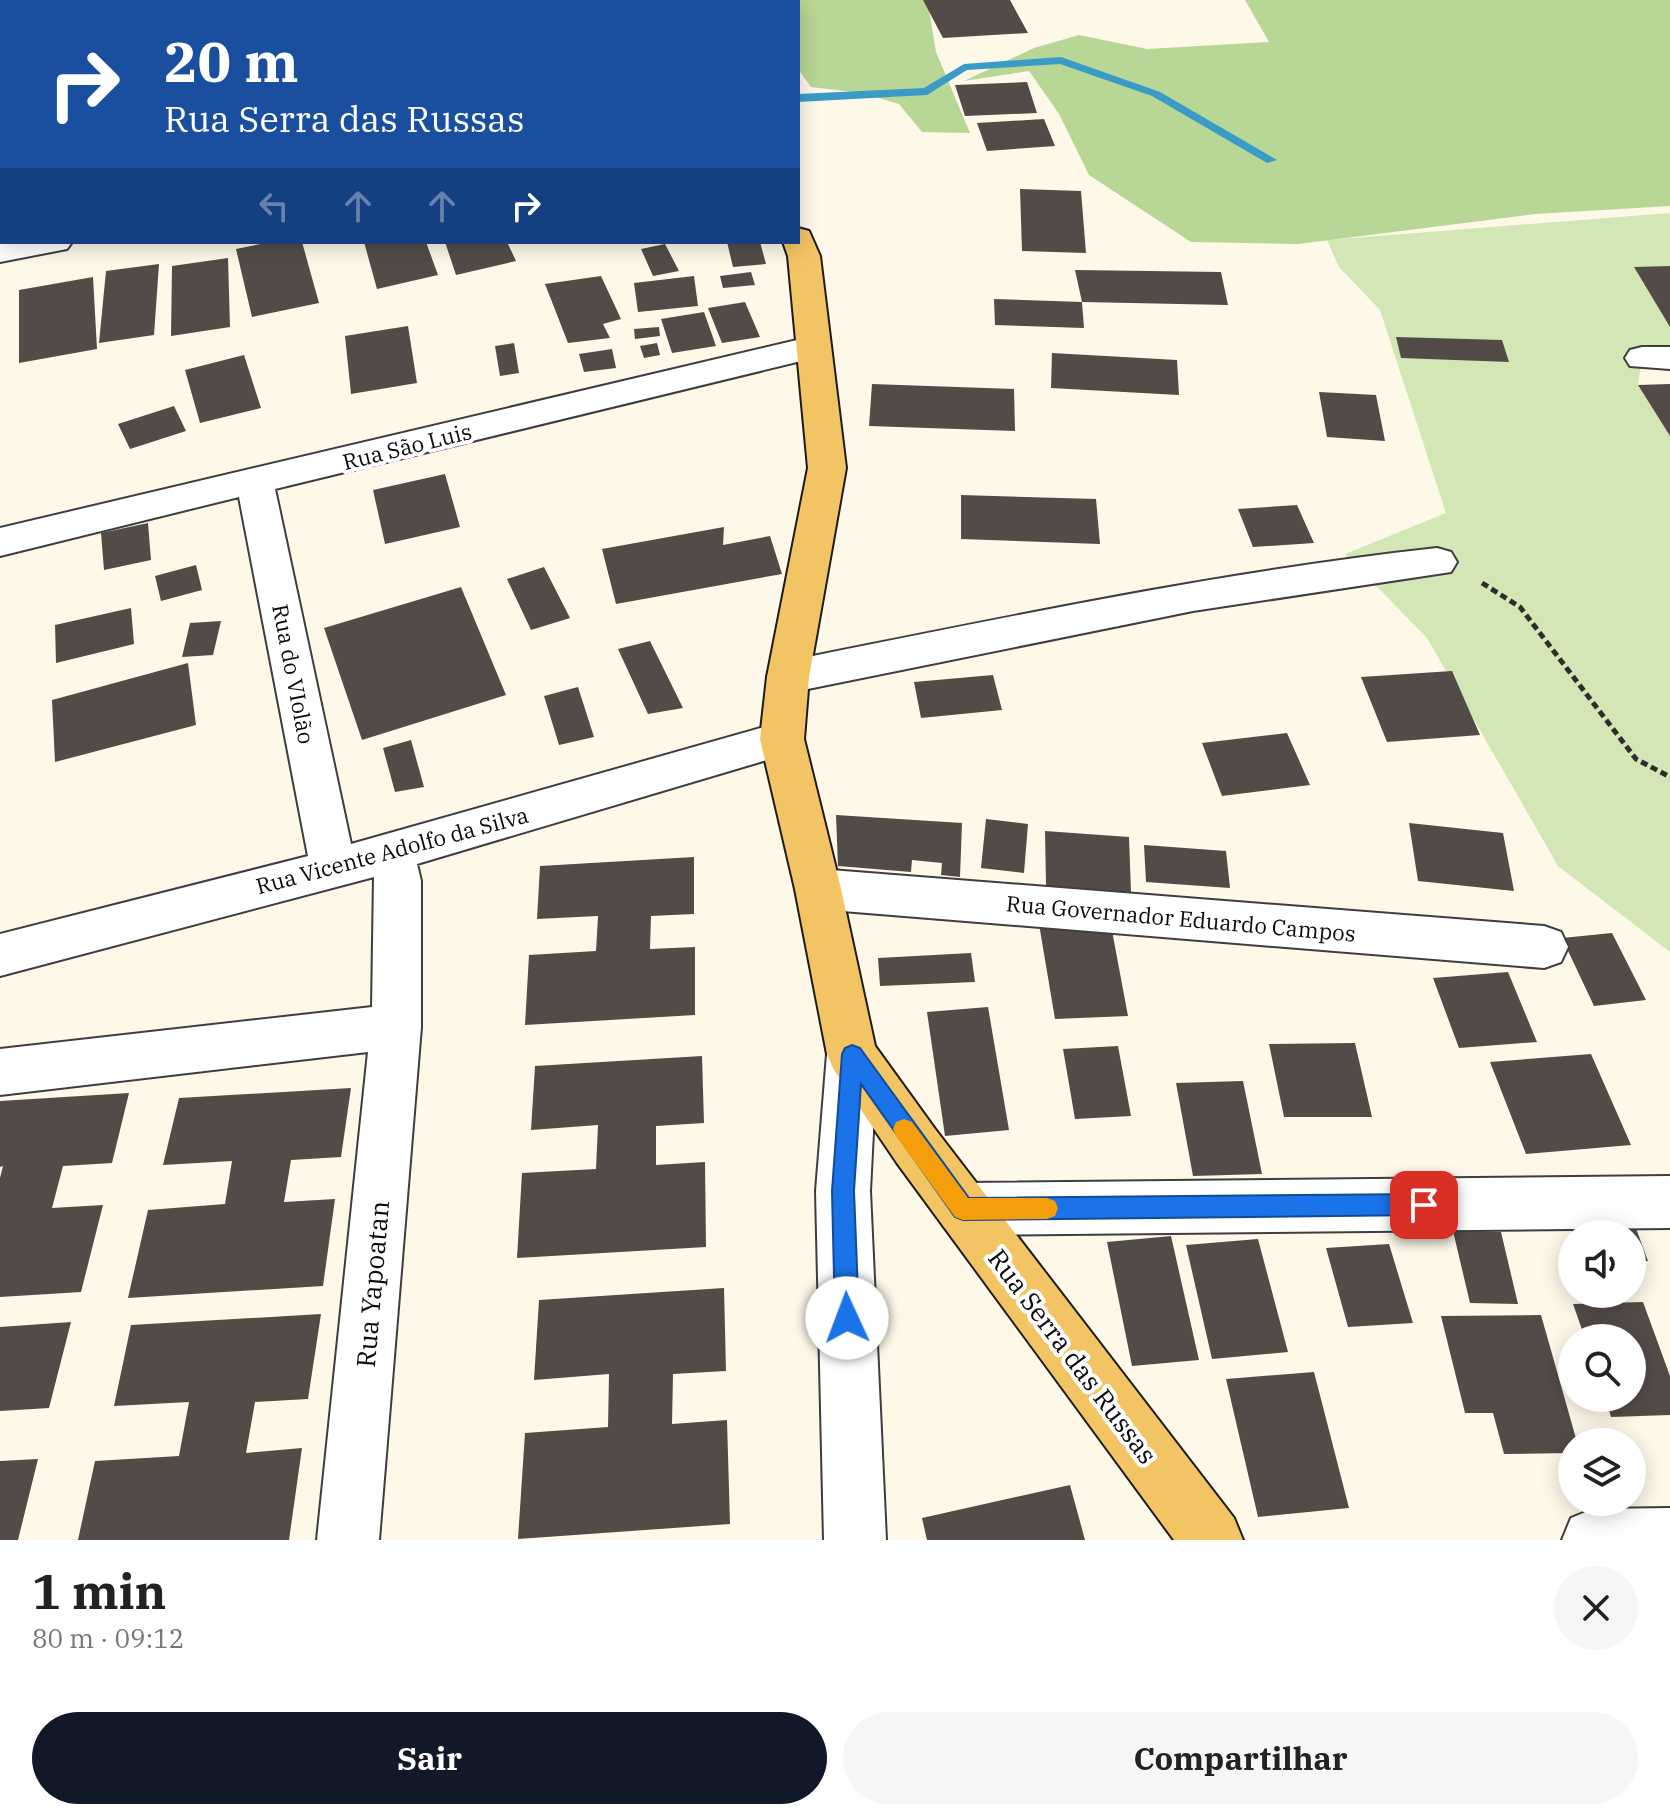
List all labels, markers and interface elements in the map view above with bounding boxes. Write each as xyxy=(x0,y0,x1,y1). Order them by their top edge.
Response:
text: 20 m xyxy=(164,25,299,97)
icon: right xyxy=(32,32,136,136)
text: Rua Serra das Russas xyxy=(164,95,525,142)
icon: left xyxy=(252,184,296,228)
icon: ahead xyxy=(336,184,380,228)
icon: ahead xyxy=(420,184,464,228)
icon: right xyxy=(504,184,548,228)
street label: Rua São Luis xyxy=(339,416,475,476)
street label: Rua do VIolão xyxy=(266,602,322,746)
street label: Rua Vicente Adolfo da Silva xyxy=(253,800,531,900)
street label: Rua Governador Eduardo Campos xyxy=(1005,888,1357,948)
pin xyxy=(1390,1171,1458,1239)
icon: arrive xyxy=(1402,1183,1446,1227)
street label: Rua Yapoatan xyxy=(348,1199,396,1369)
map controls xyxy=(1558,1220,1646,1516)
button: sound xyxy=(1558,1220,1646,1308)
street label: Rua Serra das Russas xyxy=(981,1242,1165,1470)
position arrow xyxy=(805,1276,889,1360)
button: search xyxy=(1558,1324,1646,1412)
button: layers xyxy=(1558,1428,1646,1516)
text: 1 min xyxy=(32,1560,166,1622)
button: close xyxy=(1554,1566,1638,1650)
text: 80 m · 09:12 xyxy=(32,1621,184,1655)
button: Sair xyxy=(32,1712,827,1804)
button: Compartilhar xyxy=(843,1712,1638,1804)

